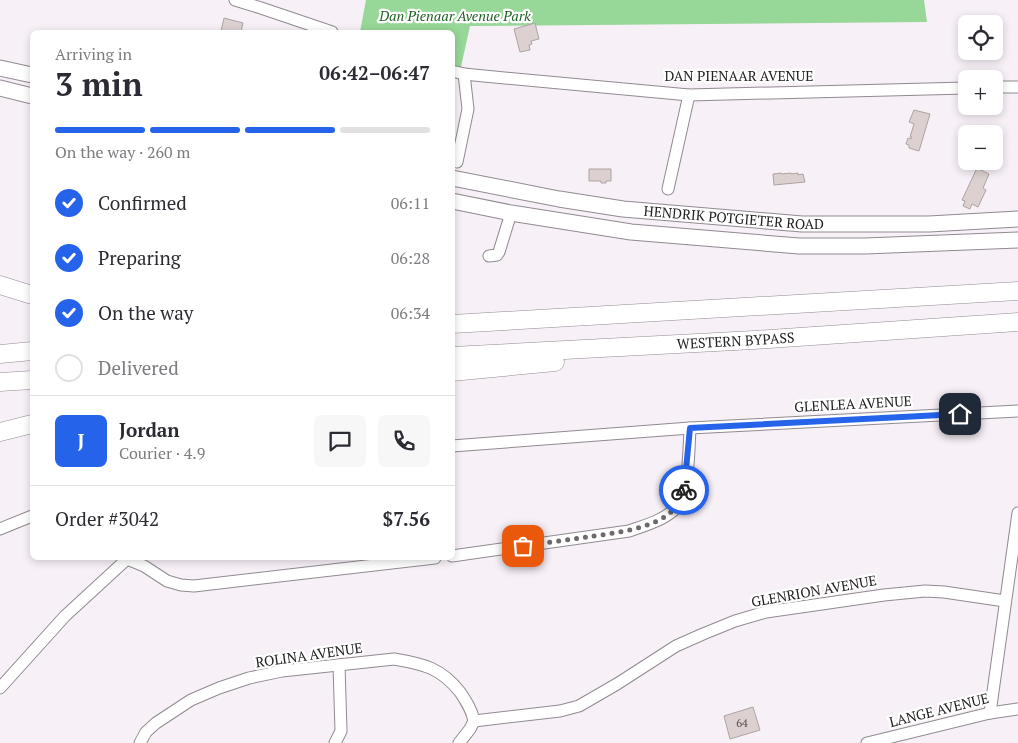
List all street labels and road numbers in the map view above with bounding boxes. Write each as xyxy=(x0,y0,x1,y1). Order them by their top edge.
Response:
street label: DAN PIENAAR AVENUE xyxy=(665,66,813,85)
street label: HENDRIK POTGIETER ROAD xyxy=(643,201,824,233)
street label: WESTERN BYPASS xyxy=(676,327,795,353)
street label: GLENLEA AVENUE xyxy=(794,391,912,416)
street label: GLENRION AVENUE xyxy=(750,570,878,611)
street label: ROLINA AVENUE xyxy=(254,638,364,671)
street label: LANGE AVENUE xyxy=(887,688,991,731)

